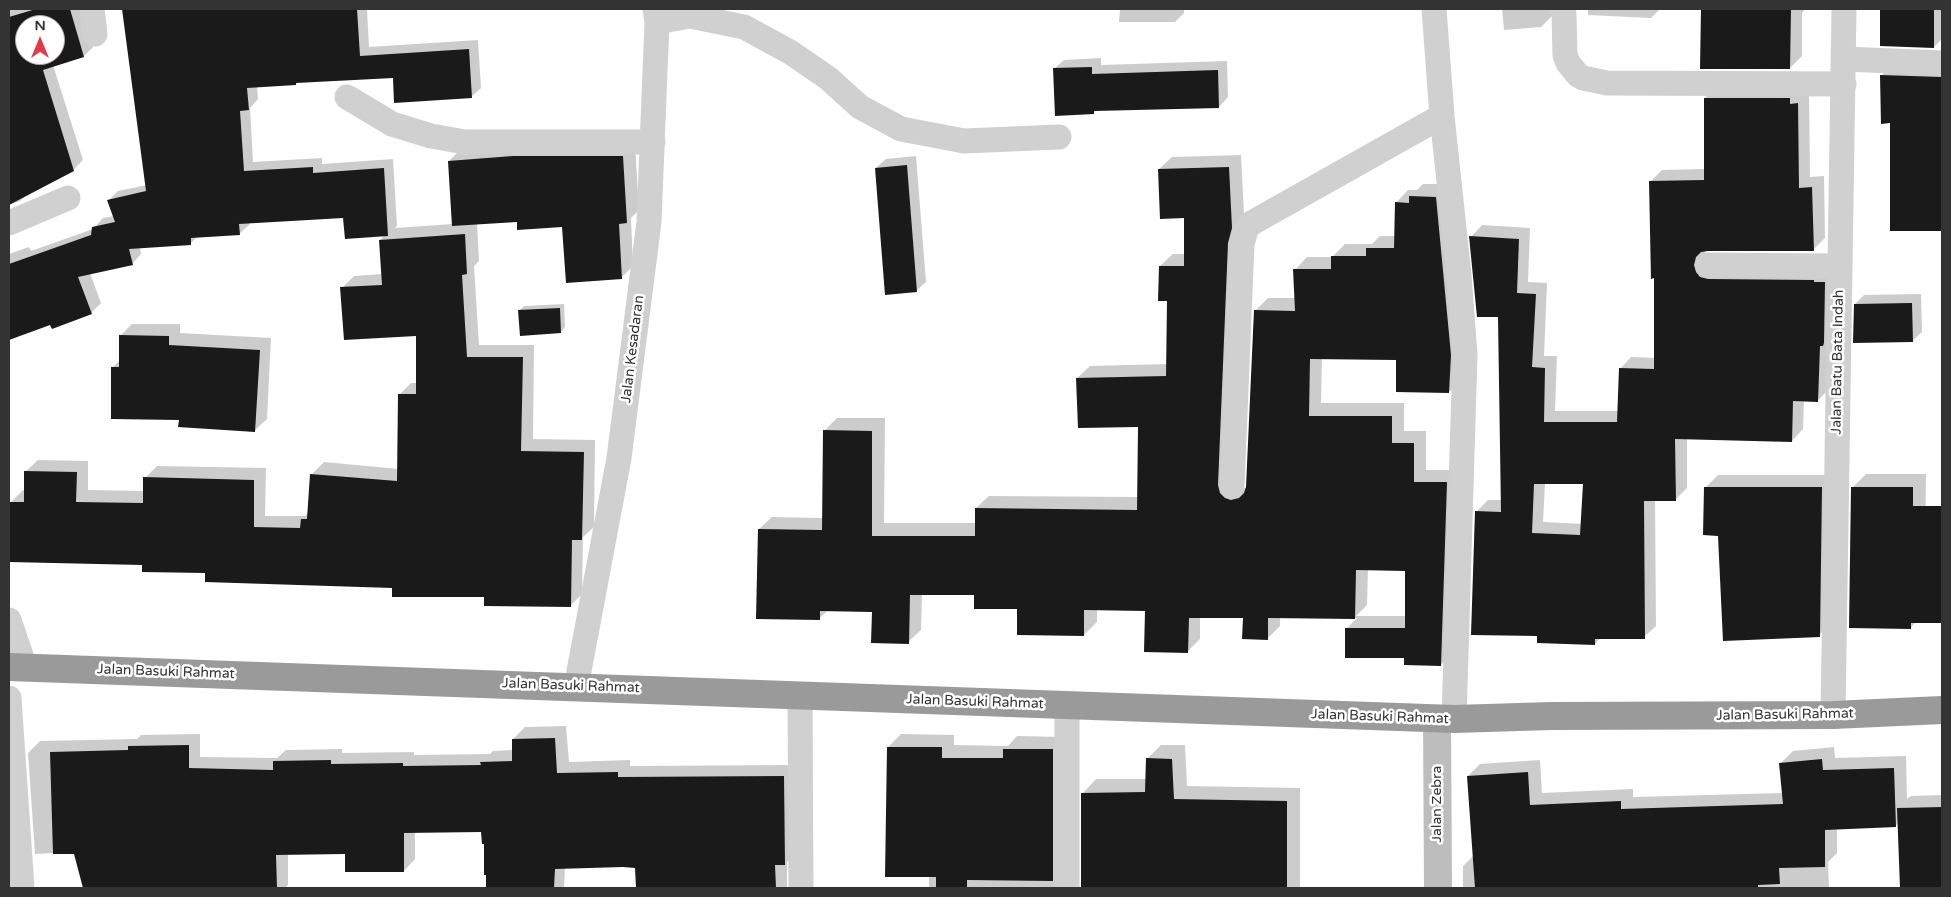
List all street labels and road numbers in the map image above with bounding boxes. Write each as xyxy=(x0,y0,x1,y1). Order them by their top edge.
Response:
street label: Jalan Batu Bata Indah xyxy=(1828,290,1848,434)
street label: Jalan Kesadaran xyxy=(618,294,648,404)
street label: Jalan Basuki Rahmat xyxy=(97,661,235,683)
street label: Jalan Basuki Rahmat xyxy=(502,675,640,697)
street label: Jalan Basuki Rahmat xyxy=(906,691,1044,713)
street label: Jalan Basuki Rahmat xyxy=(1716,705,1854,725)
street label: Jalan Basuki Rahmat xyxy=(1311,706,1449,728)
street label: Jalan Zebra xyxy=(1429,766,1445,842)

